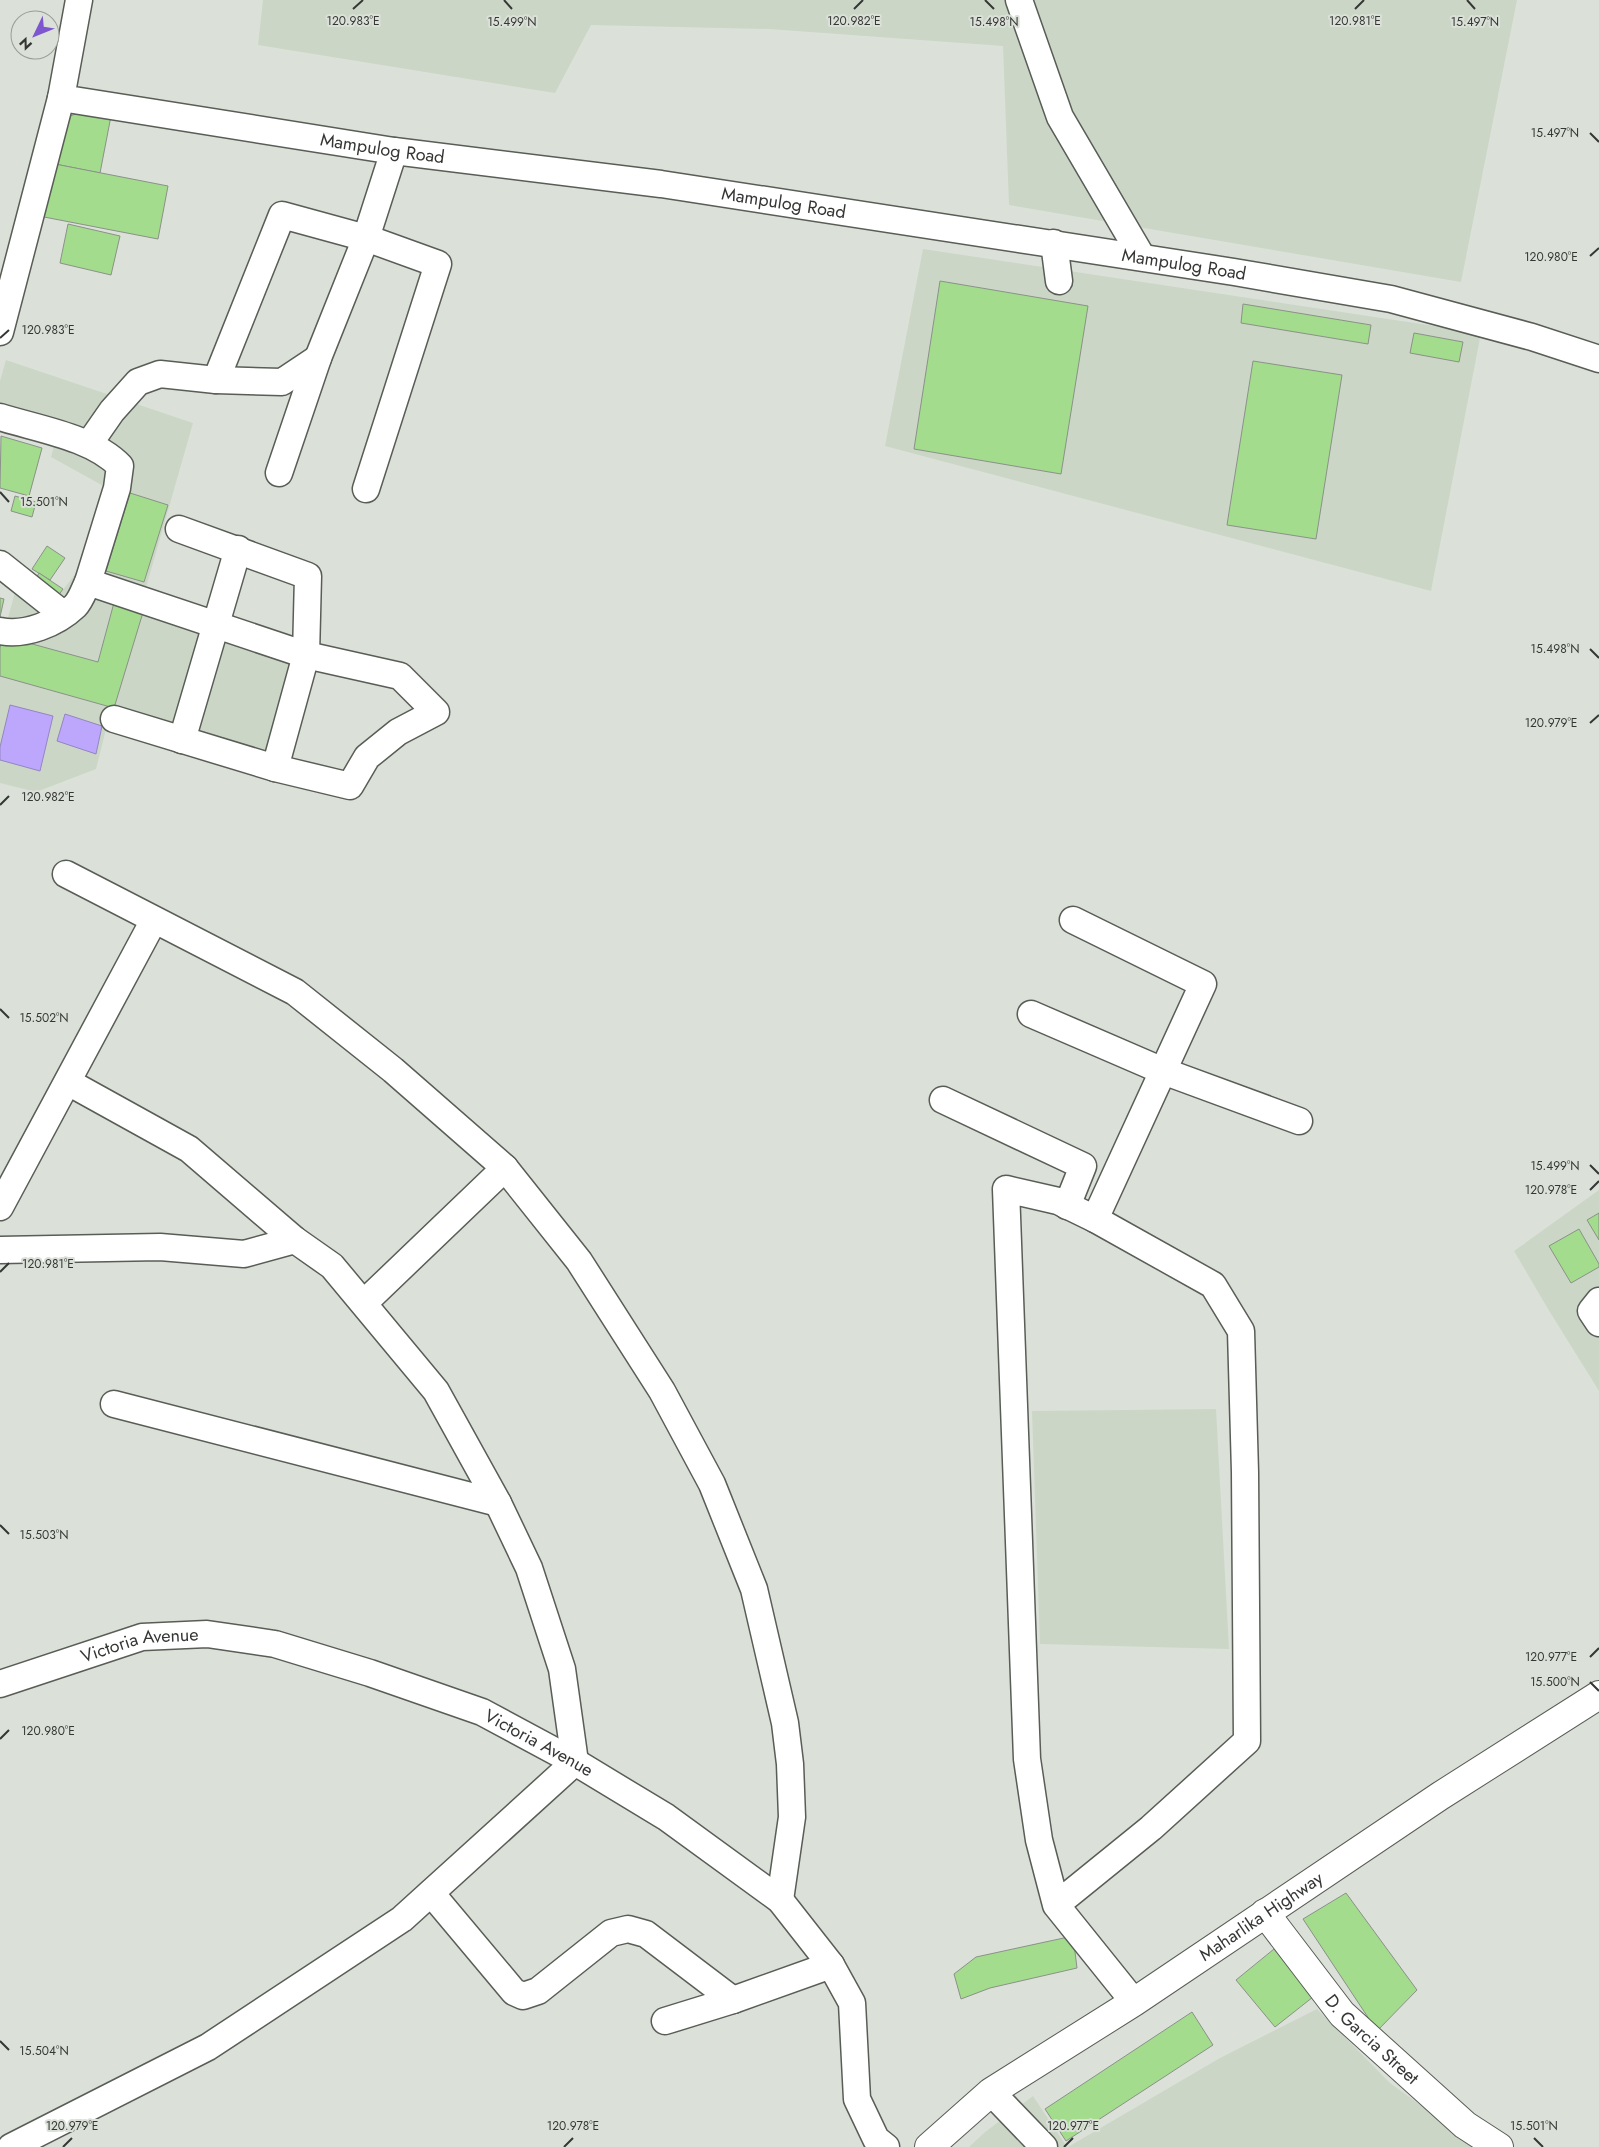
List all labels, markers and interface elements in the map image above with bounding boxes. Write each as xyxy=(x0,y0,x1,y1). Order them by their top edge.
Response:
north arrow xyxy=(10,10,60,60)
text: 120.983°E xyxy=(327,12,379,30)
text: 120.982°E xyxy=(827,12,881,30)
text: 120.981°E xyxy=(1329,12,1381,30)
text: 15.499°N xyxy=(487,13,537,31)
text: 15.498°N xyxy=(970,13,1018,31)
text: 15.497°N xyxy=(1451,13,1499,31)
text: N xyxy=(14,33,37,55)
text: 15.497°N xyxy=(1531,124,1579,142)
street label: Mampulog Road xyxy=(318,126,446,170)
street label: Mampulog Road xyxy=(720,180,848,225)
street label: Mampulog Road xyxy=(1120,242,1248,287)
text: 120.980°E xyxy=(1524,248,1578,266)
text: 120.983°E xyxy=(22,321,74,339)
text: 15.501°N xyxy=(20,493,68,511)
text: 15.498°N xyxy=(1531,640,1579,658)
text: 120.979°E xyxy=(1525,714,1577,732)
text: 120.982°E xyxy=(21,788,75,806)
text: 15.502°N xyxy=(19,1009,69,1027)
text: 15.499°N xyxy=(1530,1157,1580,1175)
text: 120.978°E xyxy=(1525,1181,1577,1199)
text: 120.981°E xyxy=(22,1255,74,1273)
text: 15.503°N xyxy=(20,1526,68,1544)
street label: Victoria Avenue xyxy=(77,1621,199,1669)
text: 120.977°E xyxy=(1525,1648,1577,1666)
text: 15.500°N xyxy=(1530,1673,1580,1691)
street label: Victoria Avenue xyxy=(480,1703,598,1783)
text: 120.980°E xyxy=(21,1722,75,1740)
street label: Maharlika Highway xyxy=(1194,1865,1328,1968)
street label: D. Garcia Street xyxy=(1318,1989,1425,2091)
text: 15.504°N xyxy=(19,2042,69,2060)
text: 120.979°E xyxy=(46,2117,98,2135)
text: 120.978°E xyxy=(547,2117,599,2135)
text: 120.977°E xyxy=(1047,2117,1099,2135)
text: 15.501°N xyxy=(1510,2117,1558,2135)

